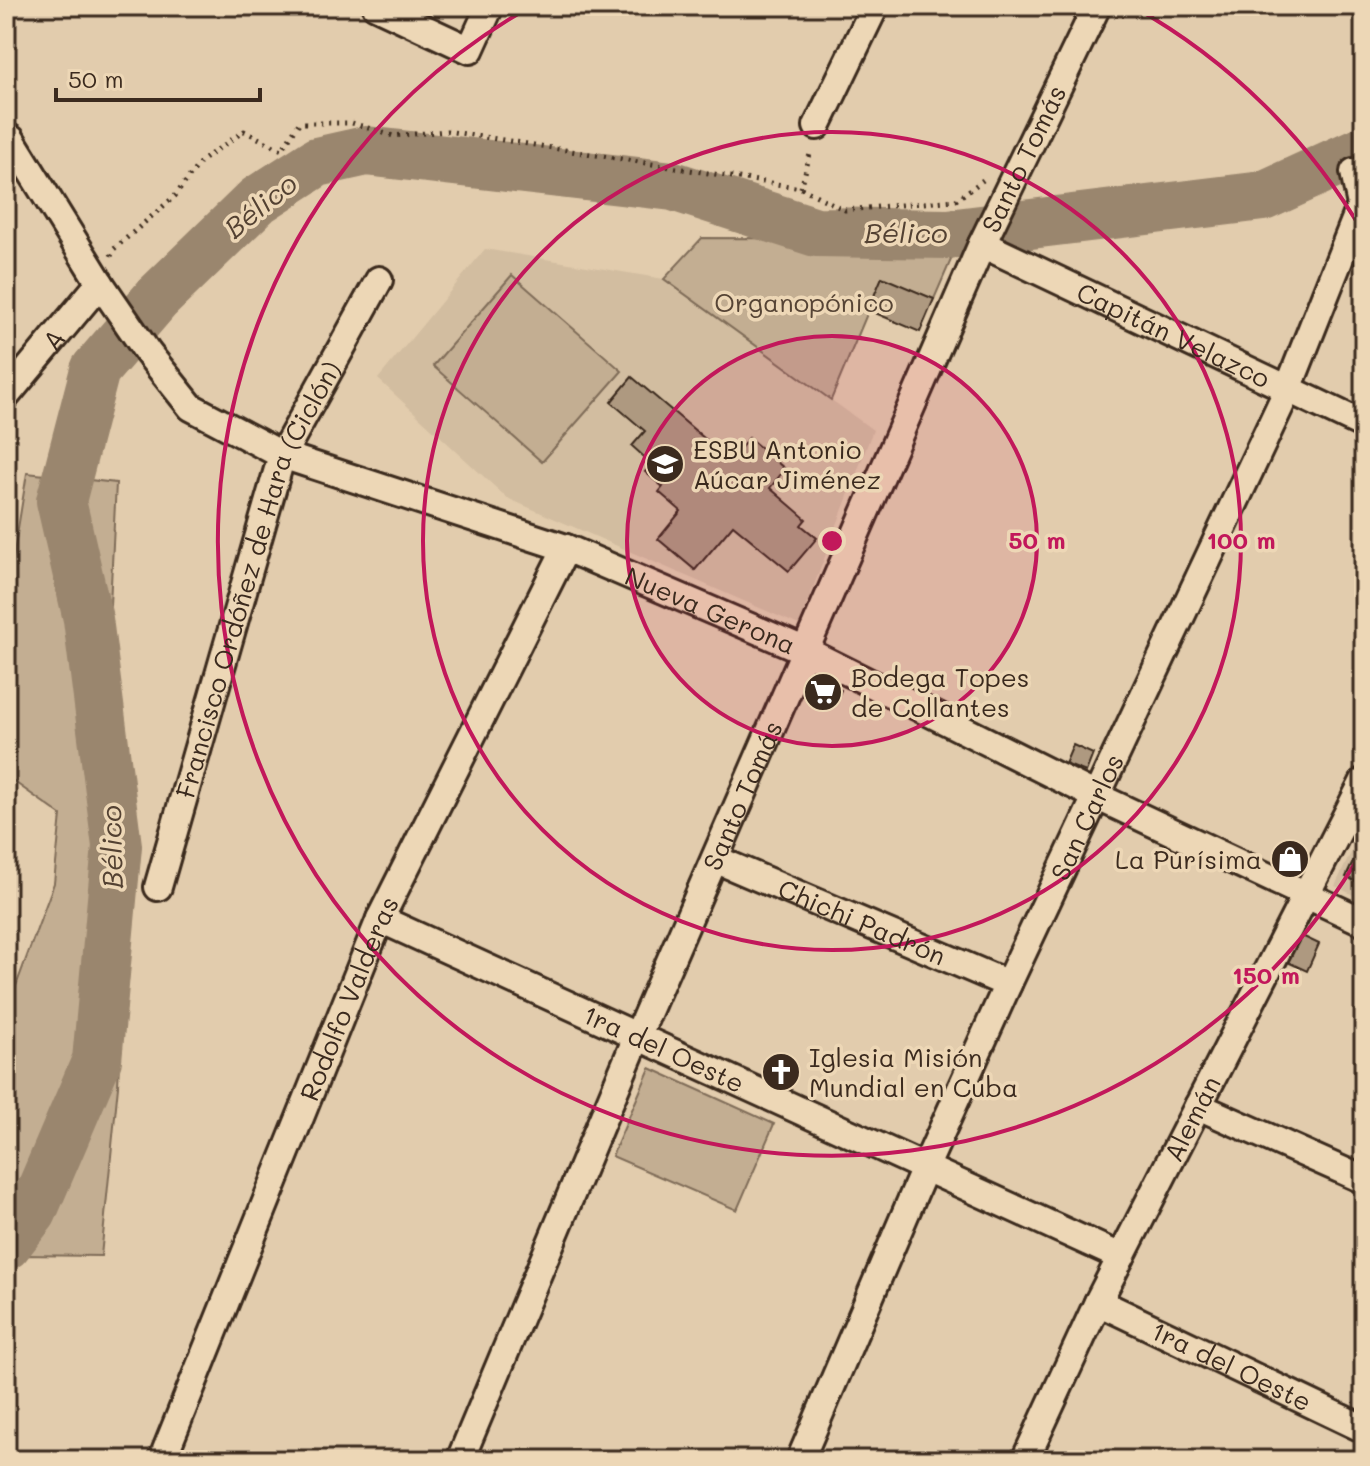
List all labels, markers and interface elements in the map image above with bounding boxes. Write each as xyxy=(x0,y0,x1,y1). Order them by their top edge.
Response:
scale bar xyxy=(56,52,260,102)
text: 50 m xyxy=(68,63,124,94)
street label: Santo Tomás xyxy=(973,79,1073,238)
water label: Bélico xyxy=(216,165,304,245)
water label: Bélico xyxy=(864,214,948,250)
street label: Capitán Velazco xyxy=(1071,274,1276,395)
park label: Organopónico xyxy=(714,285,894,319)
street label: A xyxy=(34,321,72,357)
street label: Francisco Ordóñez de Hara (Ciclón) xyxy=(167,355,348,802)
place label: ESBU Antonio Aúcar Jiménez xyxy=(693,432,881,496)
school or university icon: ESBU Antonio Aúcar Jiménez xyxy=(644,443,686,485)
text: 50 m xyxy=(1008,524,1066,555)
text: 100 m xyxy=(1206,524,1276,555)
centre of rings xyxy=(818,527,846,555)
street label: Nueva Gerona xyxy=(620,558,801,662)
place label: Bodega Topes de Collantes xyxy=(851,660,1029,724)
supermarket icon: Bodega Topes de Collantes xyxy=(802,671,844,713)
street label: Santo Tomás xyxy=(695,715,790,876)
street label: San Carlos xyxy=(1042,748,1131,886)
water label: Bélico xyxy=(92,805,130,889)
shop icon: La Purísima xyxy=(1269,838,1311,880)
place label: La Purísima xyxy=(1115,842,1262,876)
street label: Chichi Padrón xyxy=(773,871,951,973)
street label: Rodolfo Valderas xyxy=(292,890,406,1106)
text: 150 m xyxy=(1232,959,1300,990)
street label: 1ra del Oeste xyxy=(578,997,750,1100)
place label: Iglesia Misión Mundial en Cuba xyxy=(809,1040,1018,1104)
church icon: Iglesia Misión Mundial en Cuba xyxy=(760,1051,802,1093)
street label: Alemán xyxy=(1156,1070,1228,1167)
street label: 1ra del Oeste xyxy=(1146,1313,1317,1419)

